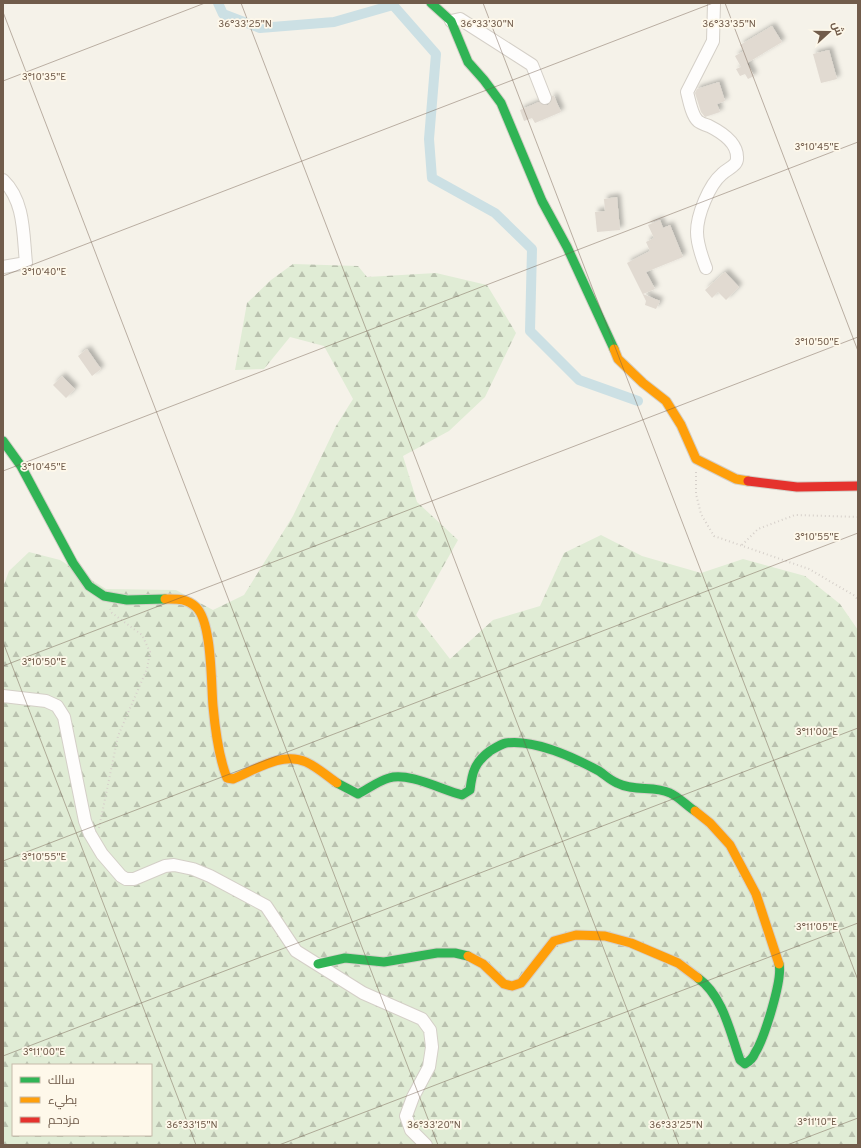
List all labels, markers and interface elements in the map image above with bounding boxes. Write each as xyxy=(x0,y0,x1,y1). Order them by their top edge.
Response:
north arrow xyxy=(809,12,849,52)
text: 36°33'25"N xyxy=(218,18,272,31)
text: 36°33'30"N xyxy=(460,18,514,31)
text: 36°33'35"N xyxy=(702,18,756,31)
text: ش xyxy=(828,20,846,38)
text: 3°10'35"E xyxy=(22,71,66,84)
text: 3°10'45"E xyxy=(795,141,839,154)
text: 3°10'40"E xyxy=(21,266,67,279)
text: 3°10'50"E xyxy=(794,336,840,349)
text: 3°10'45"E xyxy=(22,461,66,474)
text: 3°10'55"E xyxy=(795,531,839,544)
text: 3°10'50"E xyxy=(21,656,67,669)
text: 3°11'00"E xyxy=(796,726,838,739)
text: 3°10'55"E xyxy=(22,851,66,864)
text: 3°11'05"E xyxy=(796,921,838,934)
text: 3°11'00"E xyxy=(23,1046,65,1059)
legend xyxy=(12,1064,152,1136)
text: سالك xyxy=(48,1073,75,1089)
text: بطيء xyxy=(48,1093,77,1110)
text: مزدحم xyxy=(48,1113,80,1129)
text: 3°11'10"E xyxy=(797,1116,837,1129)
text: 36°33'15"N xyxy=(166,1119,218,1132)
text: 36°33'20"N xyxy=(407,1119,461,1132)
text: 36°33'25"N xyxy=(649,1119,703,1132)

